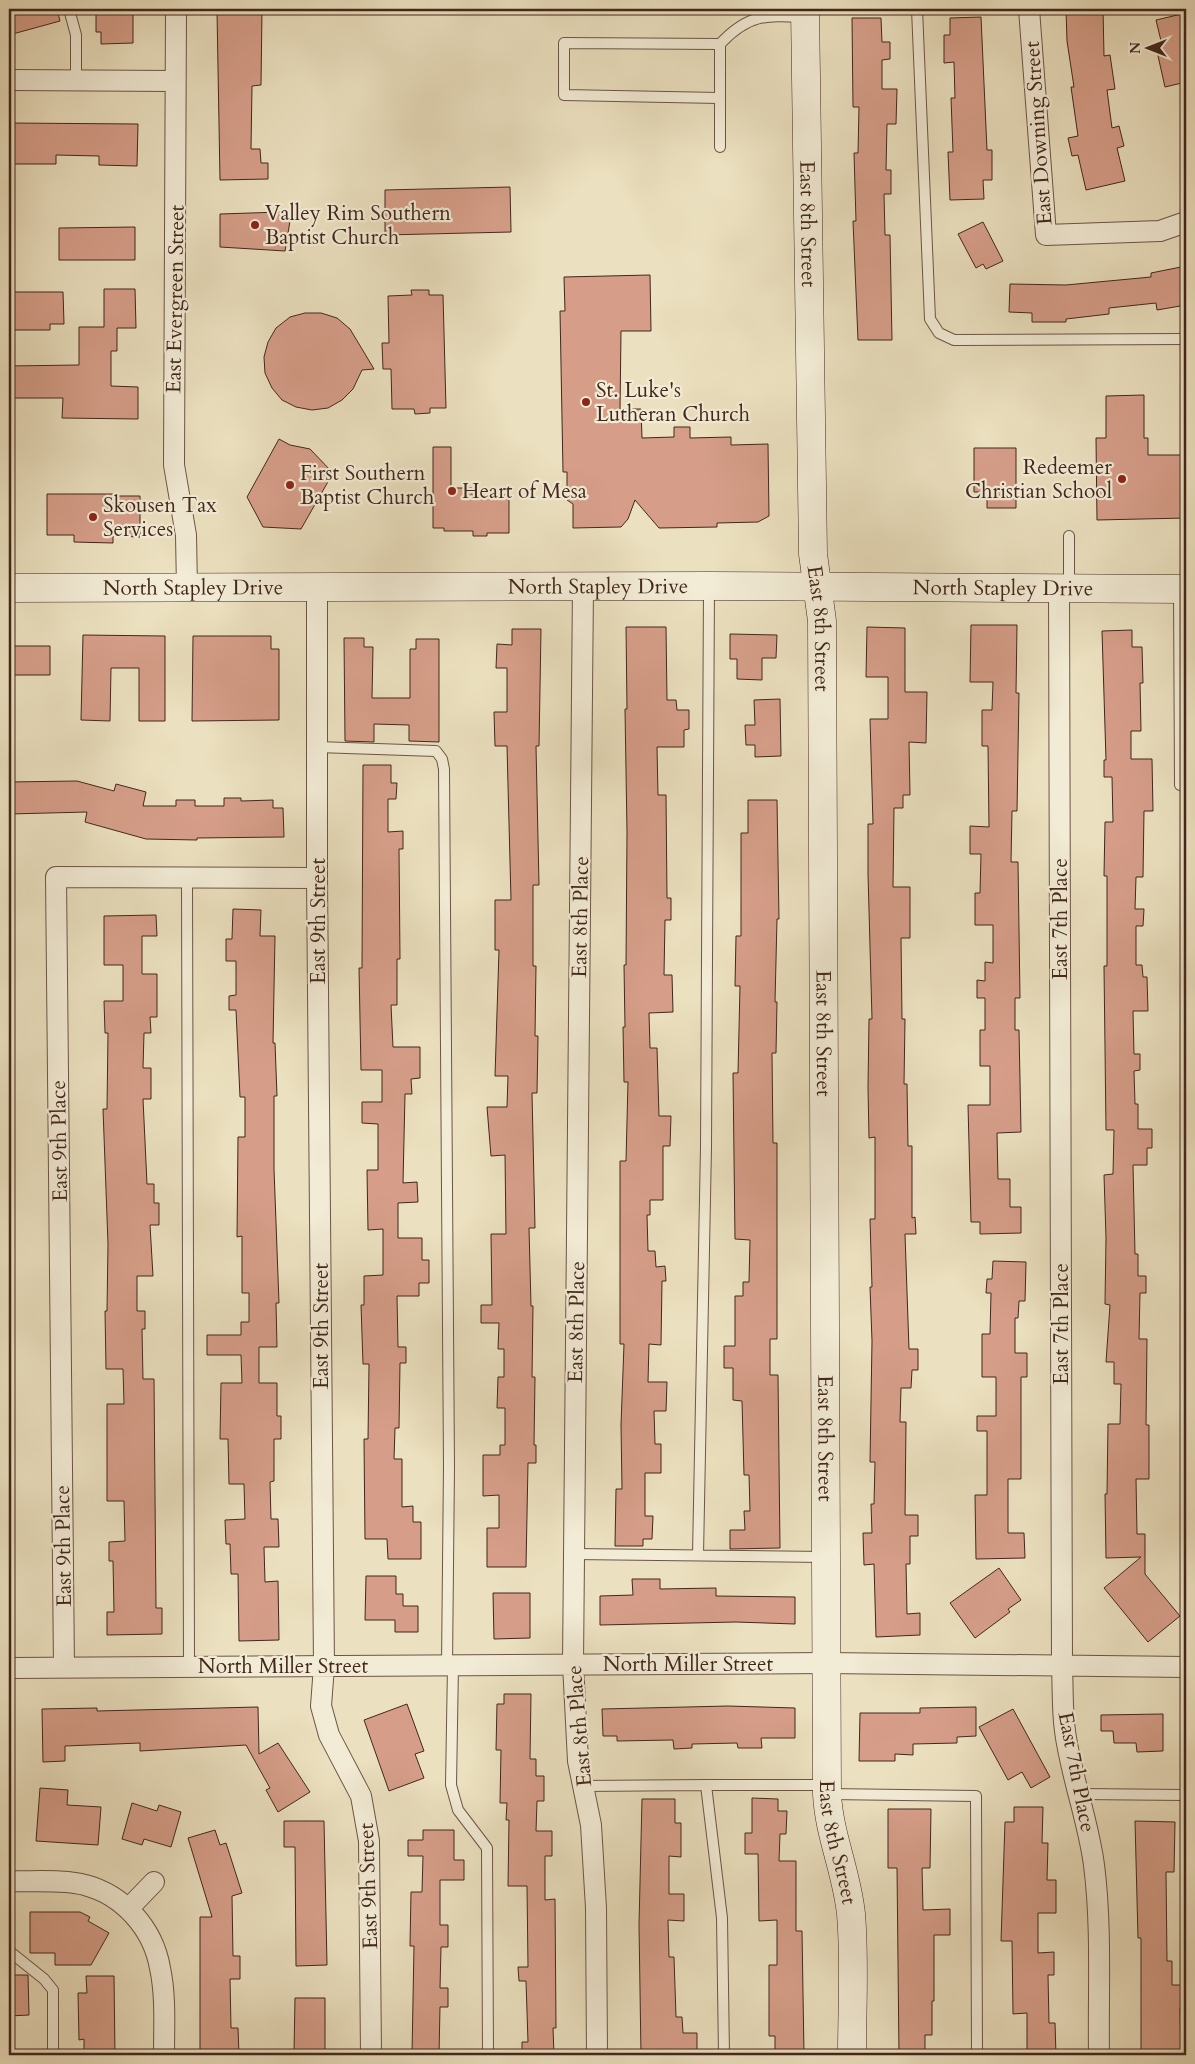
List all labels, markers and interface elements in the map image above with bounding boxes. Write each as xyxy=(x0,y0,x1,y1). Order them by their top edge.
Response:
north arrow xyxy=(1122,22,1172,72)
street label: East Downing Street xyxy=(1018,40,1059,226)
text: N xyxy=(1126,42,1145,54)
street label: East 8th Street xyxy=(792,161,823,288)
place label: Valley Rim Southern Baptist Church xyxy=(265,199,451,252)
street label: East Evergreen Street xyxy=(159,204,192,394)
marker: Valley Rim Southern Baptist Church xyxy=(249,219,261,231)
place label: St. Luke's Lutheran Church xyxy=(596,376,751,429)
marker: St. Luke's Lutheran Church xyxy=(580,396,592,408)
place label: Redeemer Christian School xyxy=(965,453,1112,506)
place label: First Southern Baptist Church xyxy=(300,459,435,512)
marker: Redeemer Christian School xyxy=(1116,473,1128,485)
place label: Heart of Mesa xyxy=(462,477,587,506)
marker: First Southern Baptist Church xyxy=(284,479,296,491)
marker: Heart of Mesa xyxy=(446,485,458,497)
place label: Skousen Tax Services xyxy=(103,491,217,544)
marker: Skousen Tax Services xyxy=(87,511,99,523)
street label: East 8th Street xyxy=(800,564,836,692)
street label: North Stapley Drive xyxy=(508,572,688,602)
street label: North Stapley Drive xyxy=(103,573,283,603)
street label: North Stapley Drive xyxy=(913,573,1093,603)
street label: East 8th Place xyxy=(565,856,596,978)
street label: East 9th Street xyxy=(304,857,333,984)
street label: East 7th Place xyxy=(1046,858,1075,980)
street label: East 8th Street xyxy=(808,970,838,1097)
street label: East 9th Place xyxy=(44,1080,75,1202)
street label: East 8th Place xyxy=(561,1261,592,1383)
street label: East 9th Street xyxy=(307,1262,336,1389)
street label: East 7th Place xyxy=(1047,1263,1076,1385)
street label: East 8th Street xyxy=(810,1375,840,1502)
street label: East 9th Place xyxy=(48,1485,79,1607)
street label: North Miller Street xyxy=(603,1650,774,1679)
street label: North Miller Street xyxy=(198,1652,369,1681)
street label: East 8th Place xyxy=(560,1664,599,1788)
street label: East 7th Place xyxy=(1051,1710,1102,1835)
street label: East 8th Street xyxy=(812,1780,864,1907)
street label: East 9th Street xyxy=(352,1822,385,1950)

